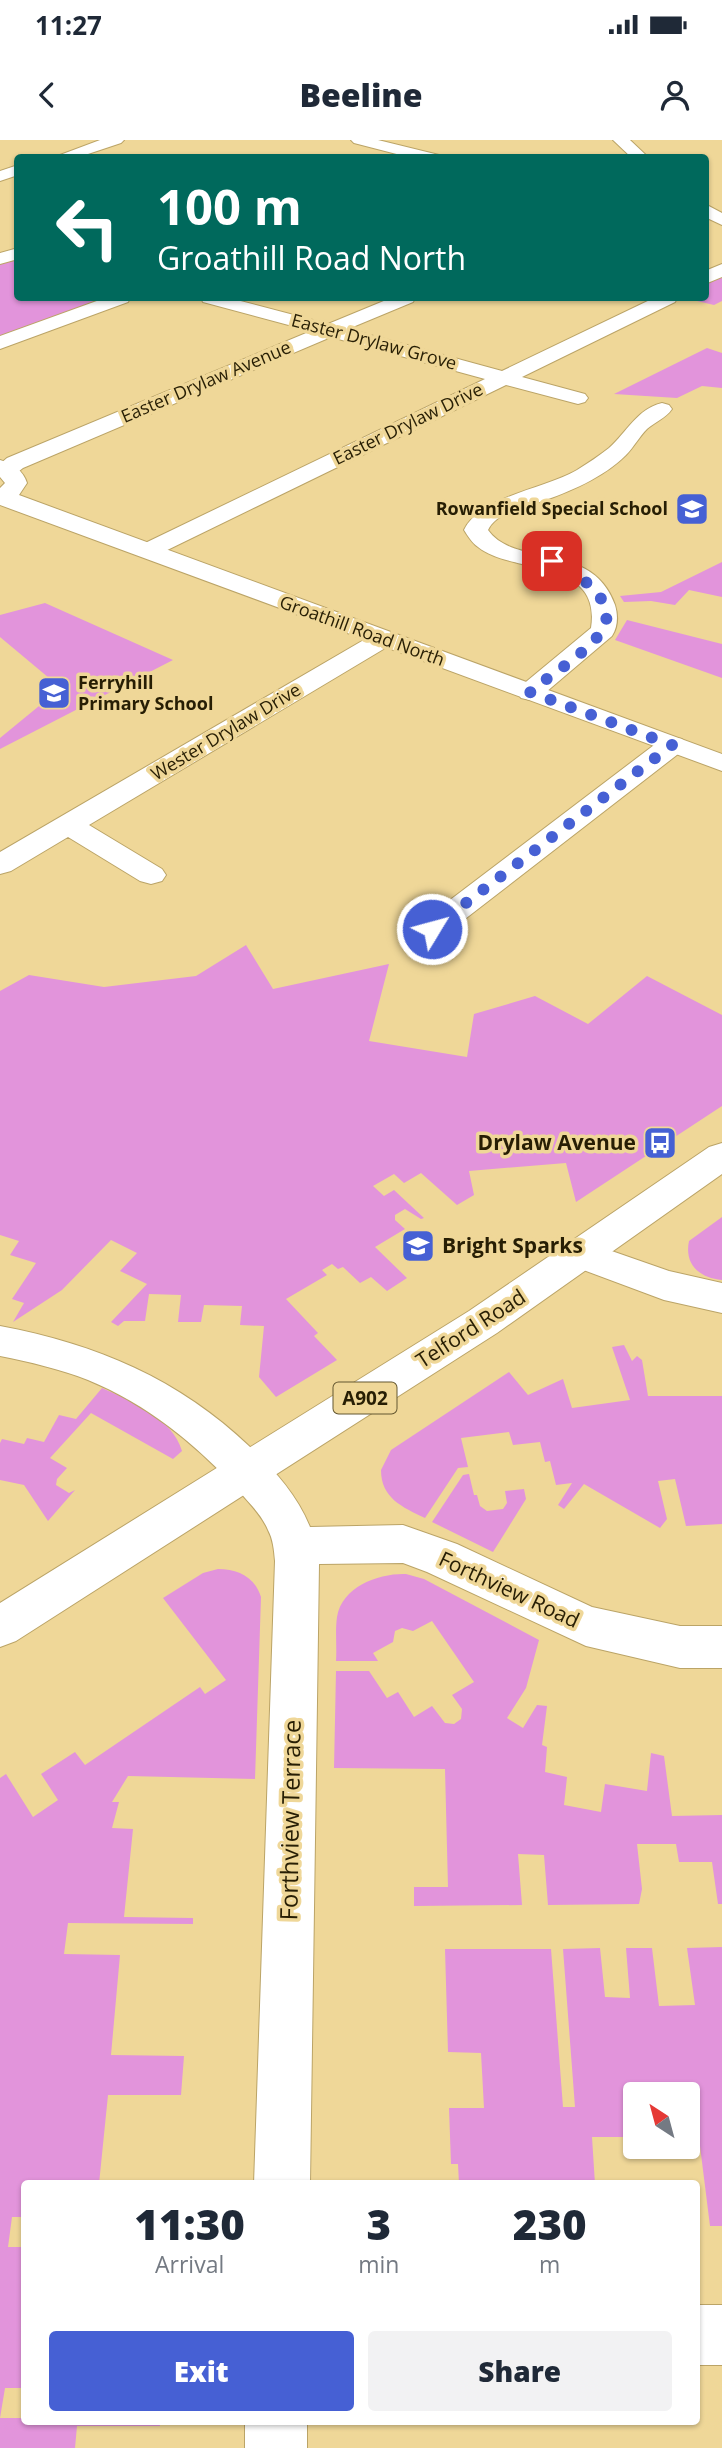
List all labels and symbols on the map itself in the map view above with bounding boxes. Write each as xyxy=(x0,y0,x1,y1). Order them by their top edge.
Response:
street label: Easter Drylaw Grove xyxy=(289,307,460,375)
street label: Easter Drylaw Avenue xyxy=(117,334,294,428)
street label: Easter Drylaw Drive xyxy=(329,376,486,470)
school or university icon: Rowanfield Special School xyxy=(673,490,711,528)
place label: Rowanfield Special School xyxy=(436,496,668,520)
pin xyxy=(522,531,582,591)
street label: Groathill Road North xyxy=(277,589,448,671)
place label: Ferryhill Primary School xyxy=(78,670,213,715)
school or university icon: Ferryhill Primary School xyxy=(35,674,73,712)
street label: Wester Drylaw Drive xyxy=(146,677,305,785)
position arrow xyxy=(395,892,469,966)
bus stop icon: Drylaw Avenue xyxy=(641,1124,679,1162)
place label: Drylaw Avenue xyxy=(478,1128,636,1156)
school or university icon: Bright Sparks xyxy=(399,1227,437,1265)
place label: Bright Sparks xyxy=(442,1231,583,1259)
street label: Telford Road xyxy=(410,1282,531,1374)
road number: A902 xyxy=(334,1382,396,1414)
street label: Forthview Road xyxy=(435,1544,584,1634)
street label: Forthview Terrace xyxy=(271,1719,308,1921)
north arrow xyxy=(623,2082,700,2160)

